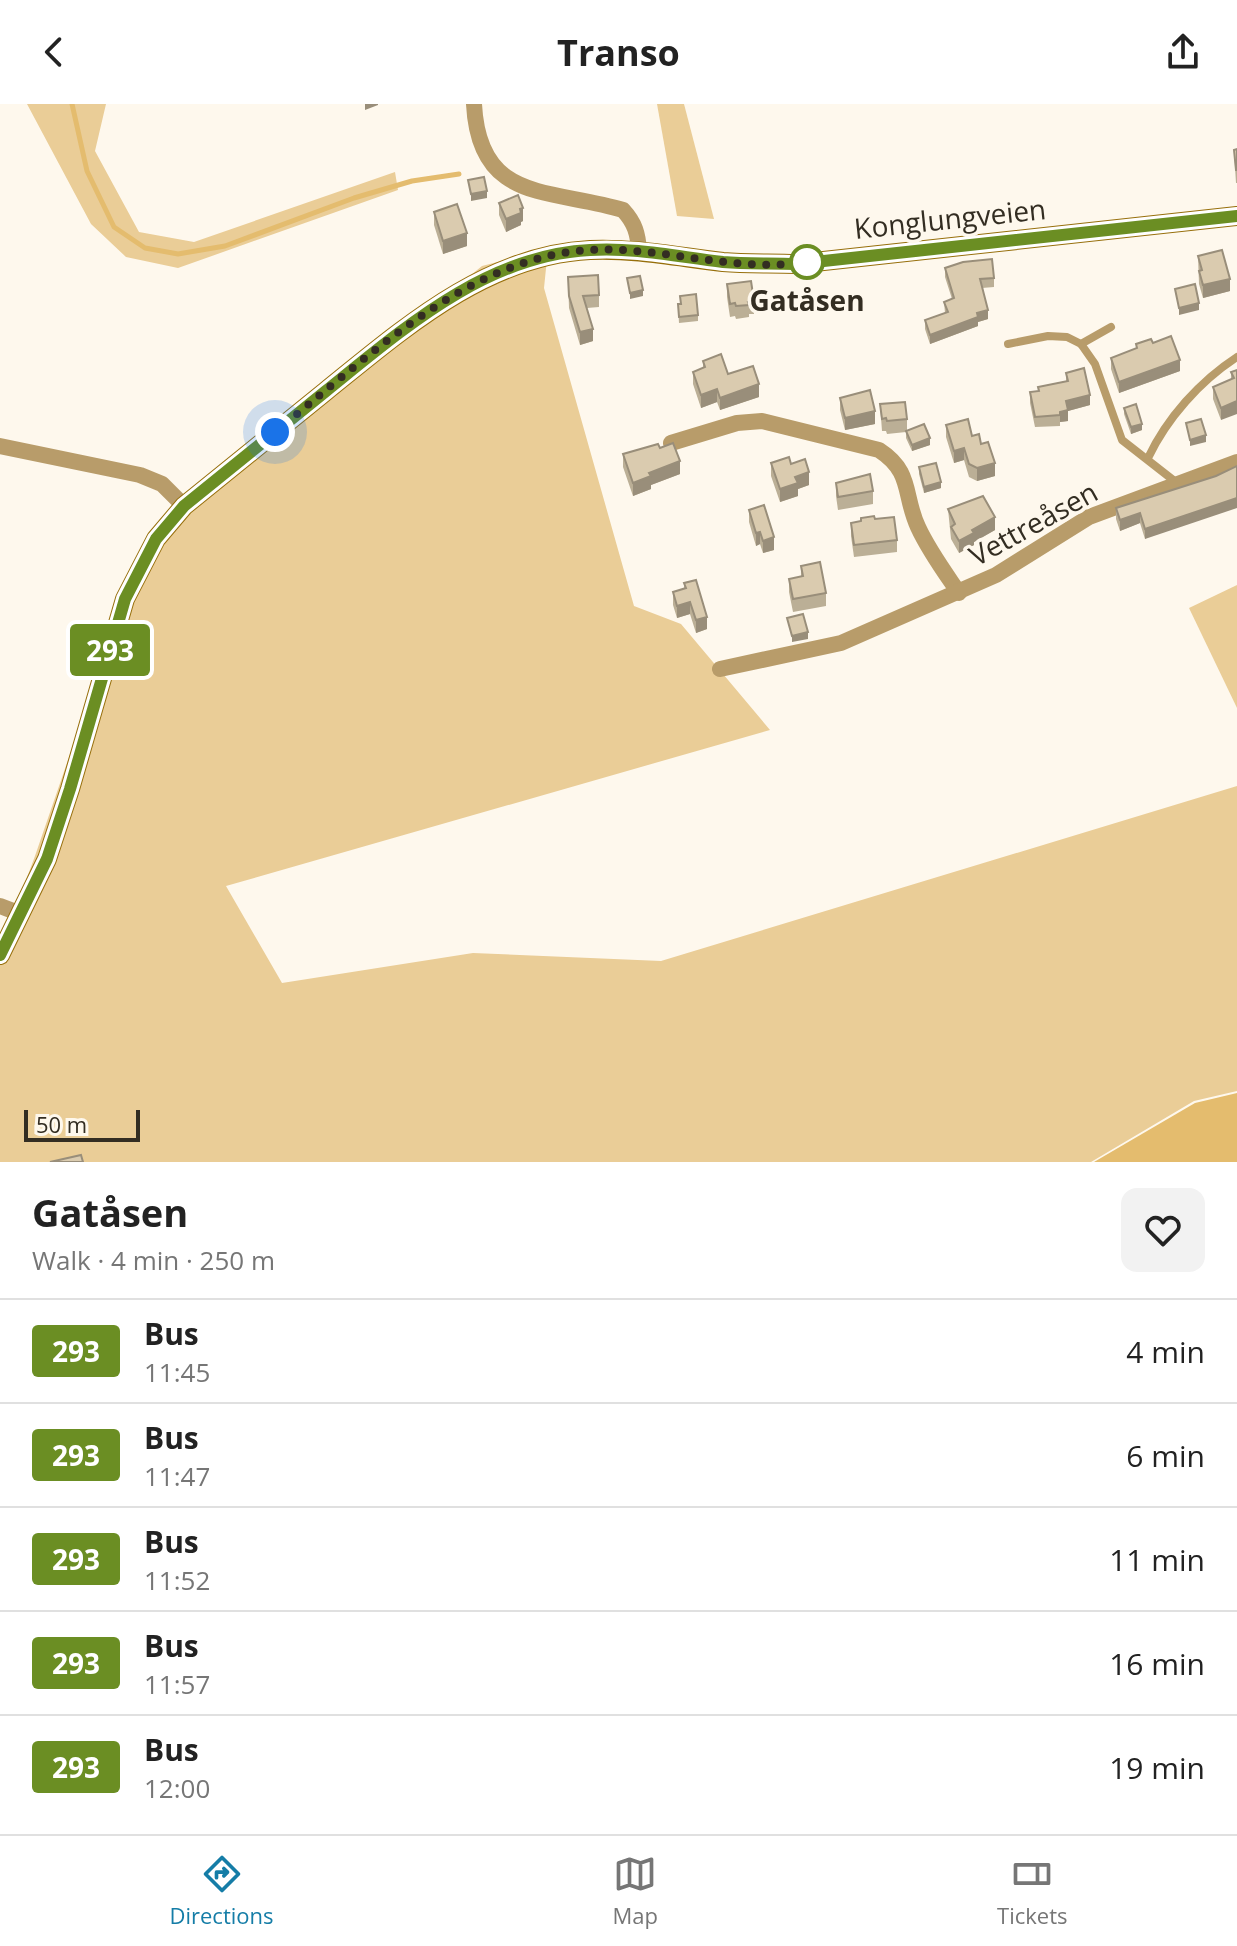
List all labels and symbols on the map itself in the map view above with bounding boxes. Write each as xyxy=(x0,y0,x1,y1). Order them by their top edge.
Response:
street label: Konglungveien xyxy=(852,189,1048,247)
marker: Gatåsen xyxy=(790,245,824,279)
place label: Gatåsen xyxy=(749,281,865,319)
your location xyxy=(255,412,295,452)
street label: Vettreåsen xyxy=(962,472,1104,574)
line badge: 293 xyxy=(64,624,156,676)
scale bar xyxy=(24,1106,140,1142)

